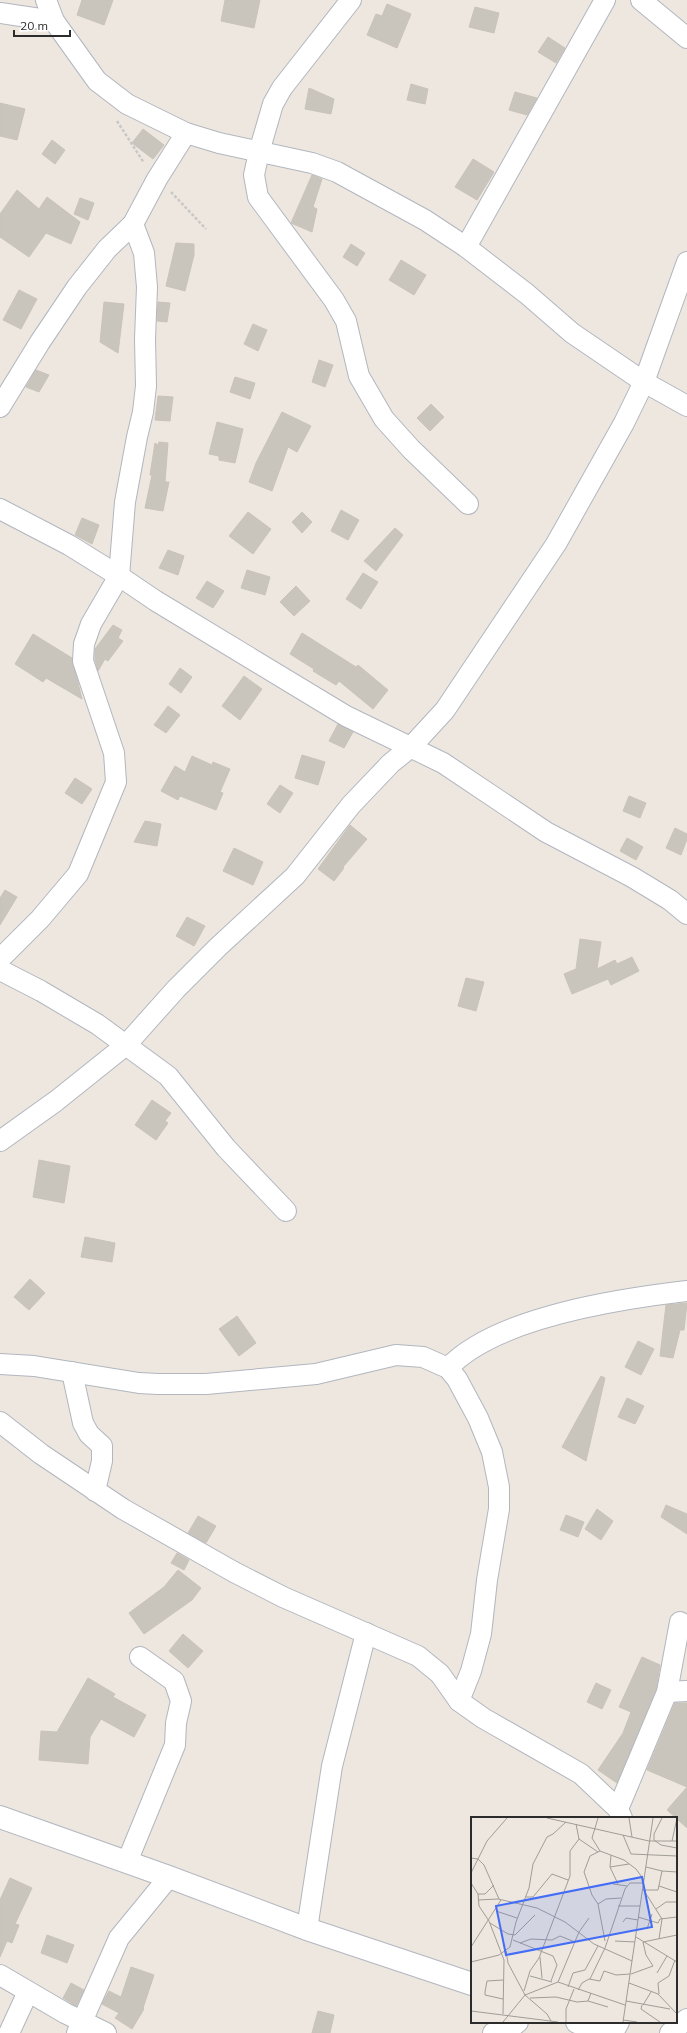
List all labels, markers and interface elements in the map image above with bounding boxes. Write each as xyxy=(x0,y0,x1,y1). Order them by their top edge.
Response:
scale bar xyxy=(14,12,70,38)
text: 20 m xyxy=(20,18,48,33)
inset map xyxy=(471,1817,677,2023)

